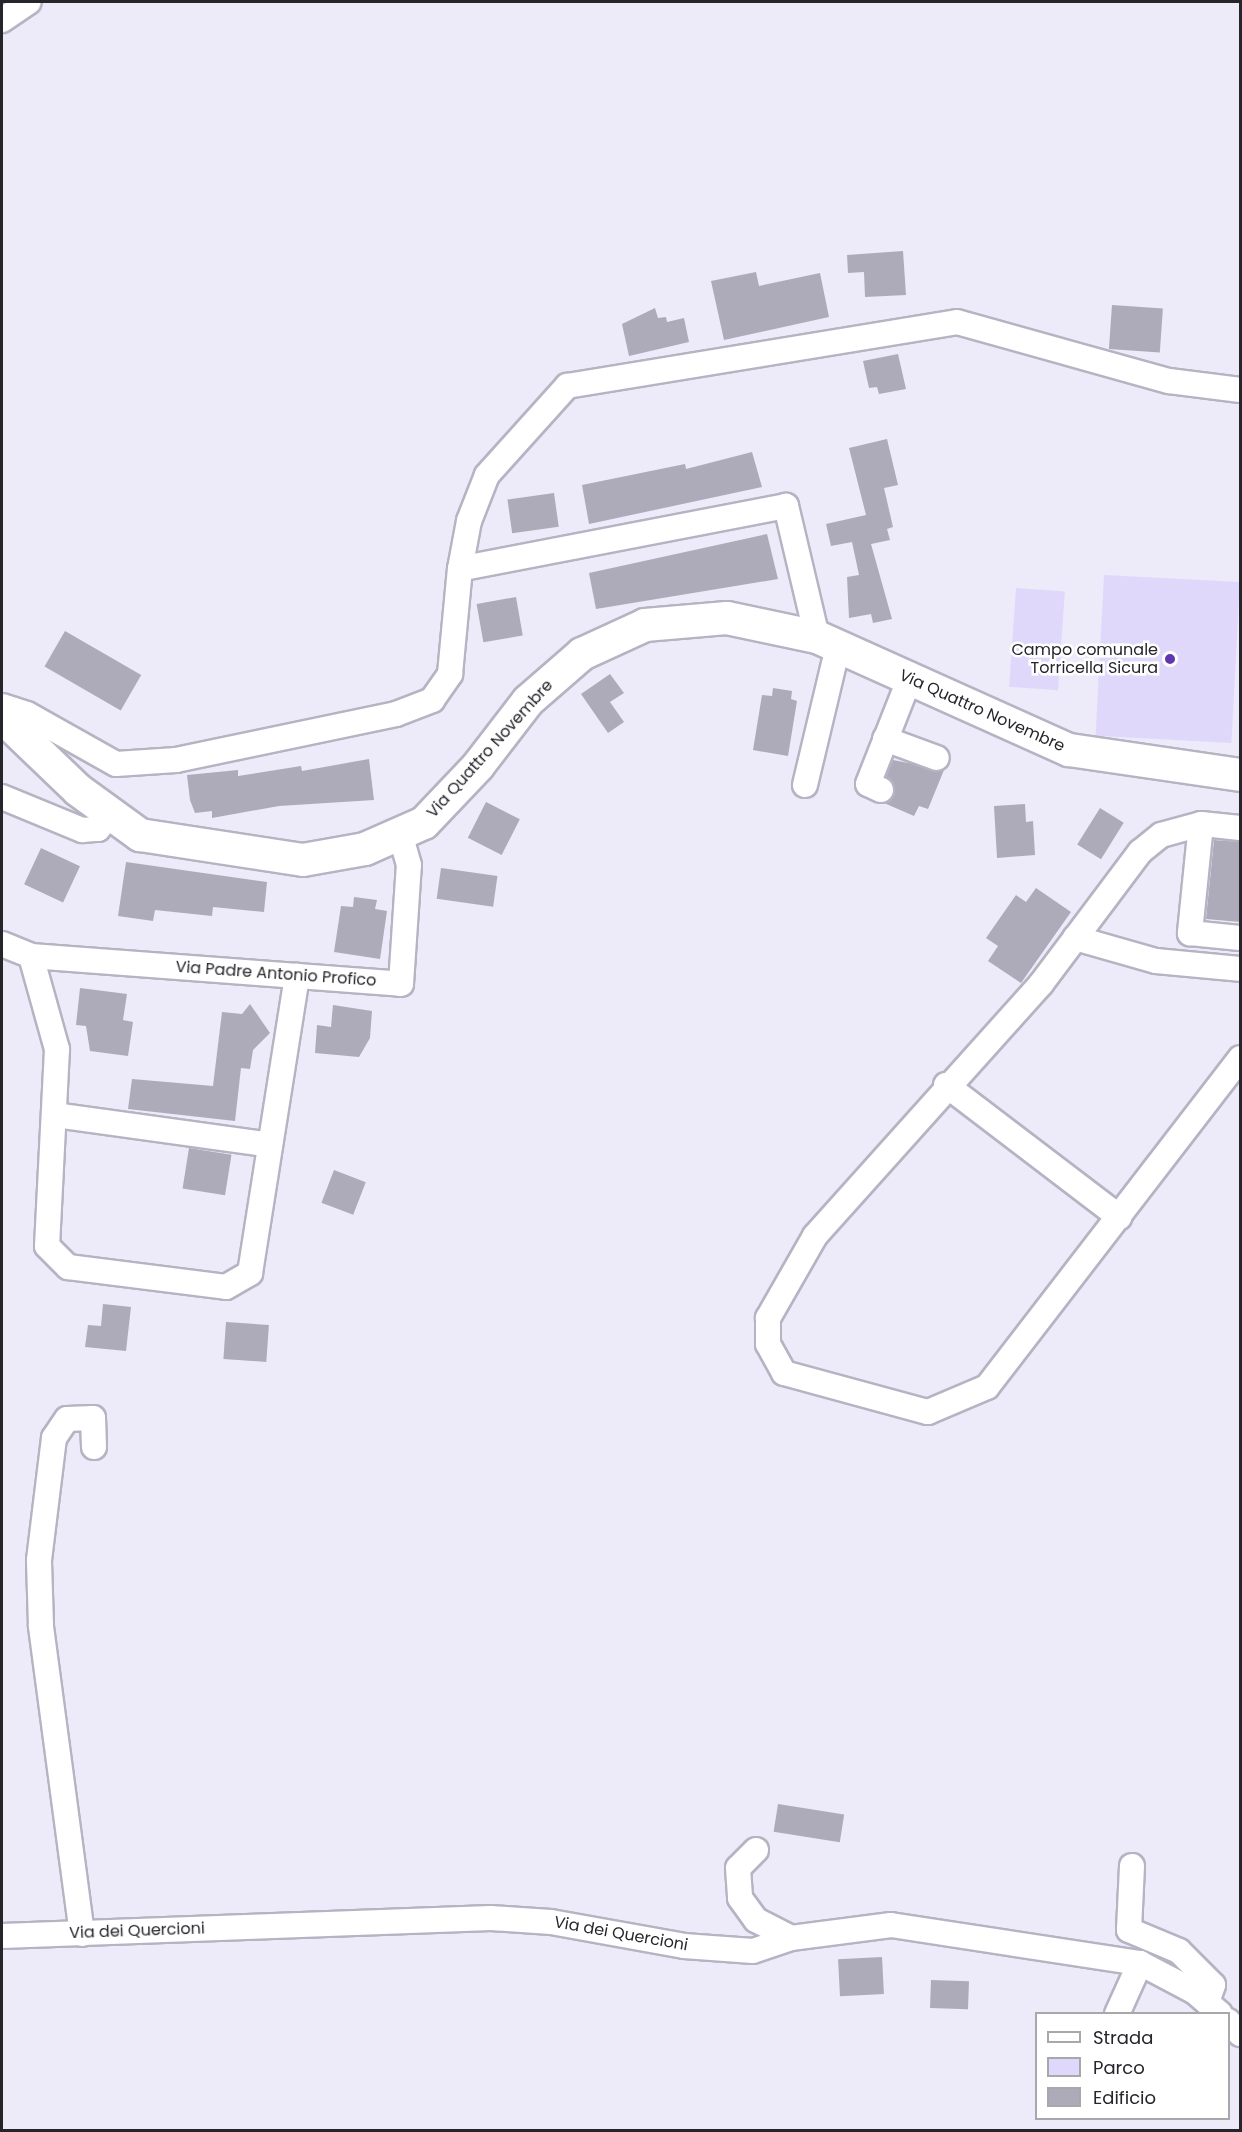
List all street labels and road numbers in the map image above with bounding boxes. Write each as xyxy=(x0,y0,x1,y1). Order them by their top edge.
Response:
street label: Via Quattro Novembre xyxy=(896,666,1068,756)
street label: Via Quattro Novembre xyxy=(423,676,557,822)
street label: Via Padre Antonio Profico xyxy=(175,957,377,991)
street label: Via dei Quercioni xyxy=(553,1913,689,1955)
street label: Via dei Quercioni xyxy=(69,1919,205,1943)

